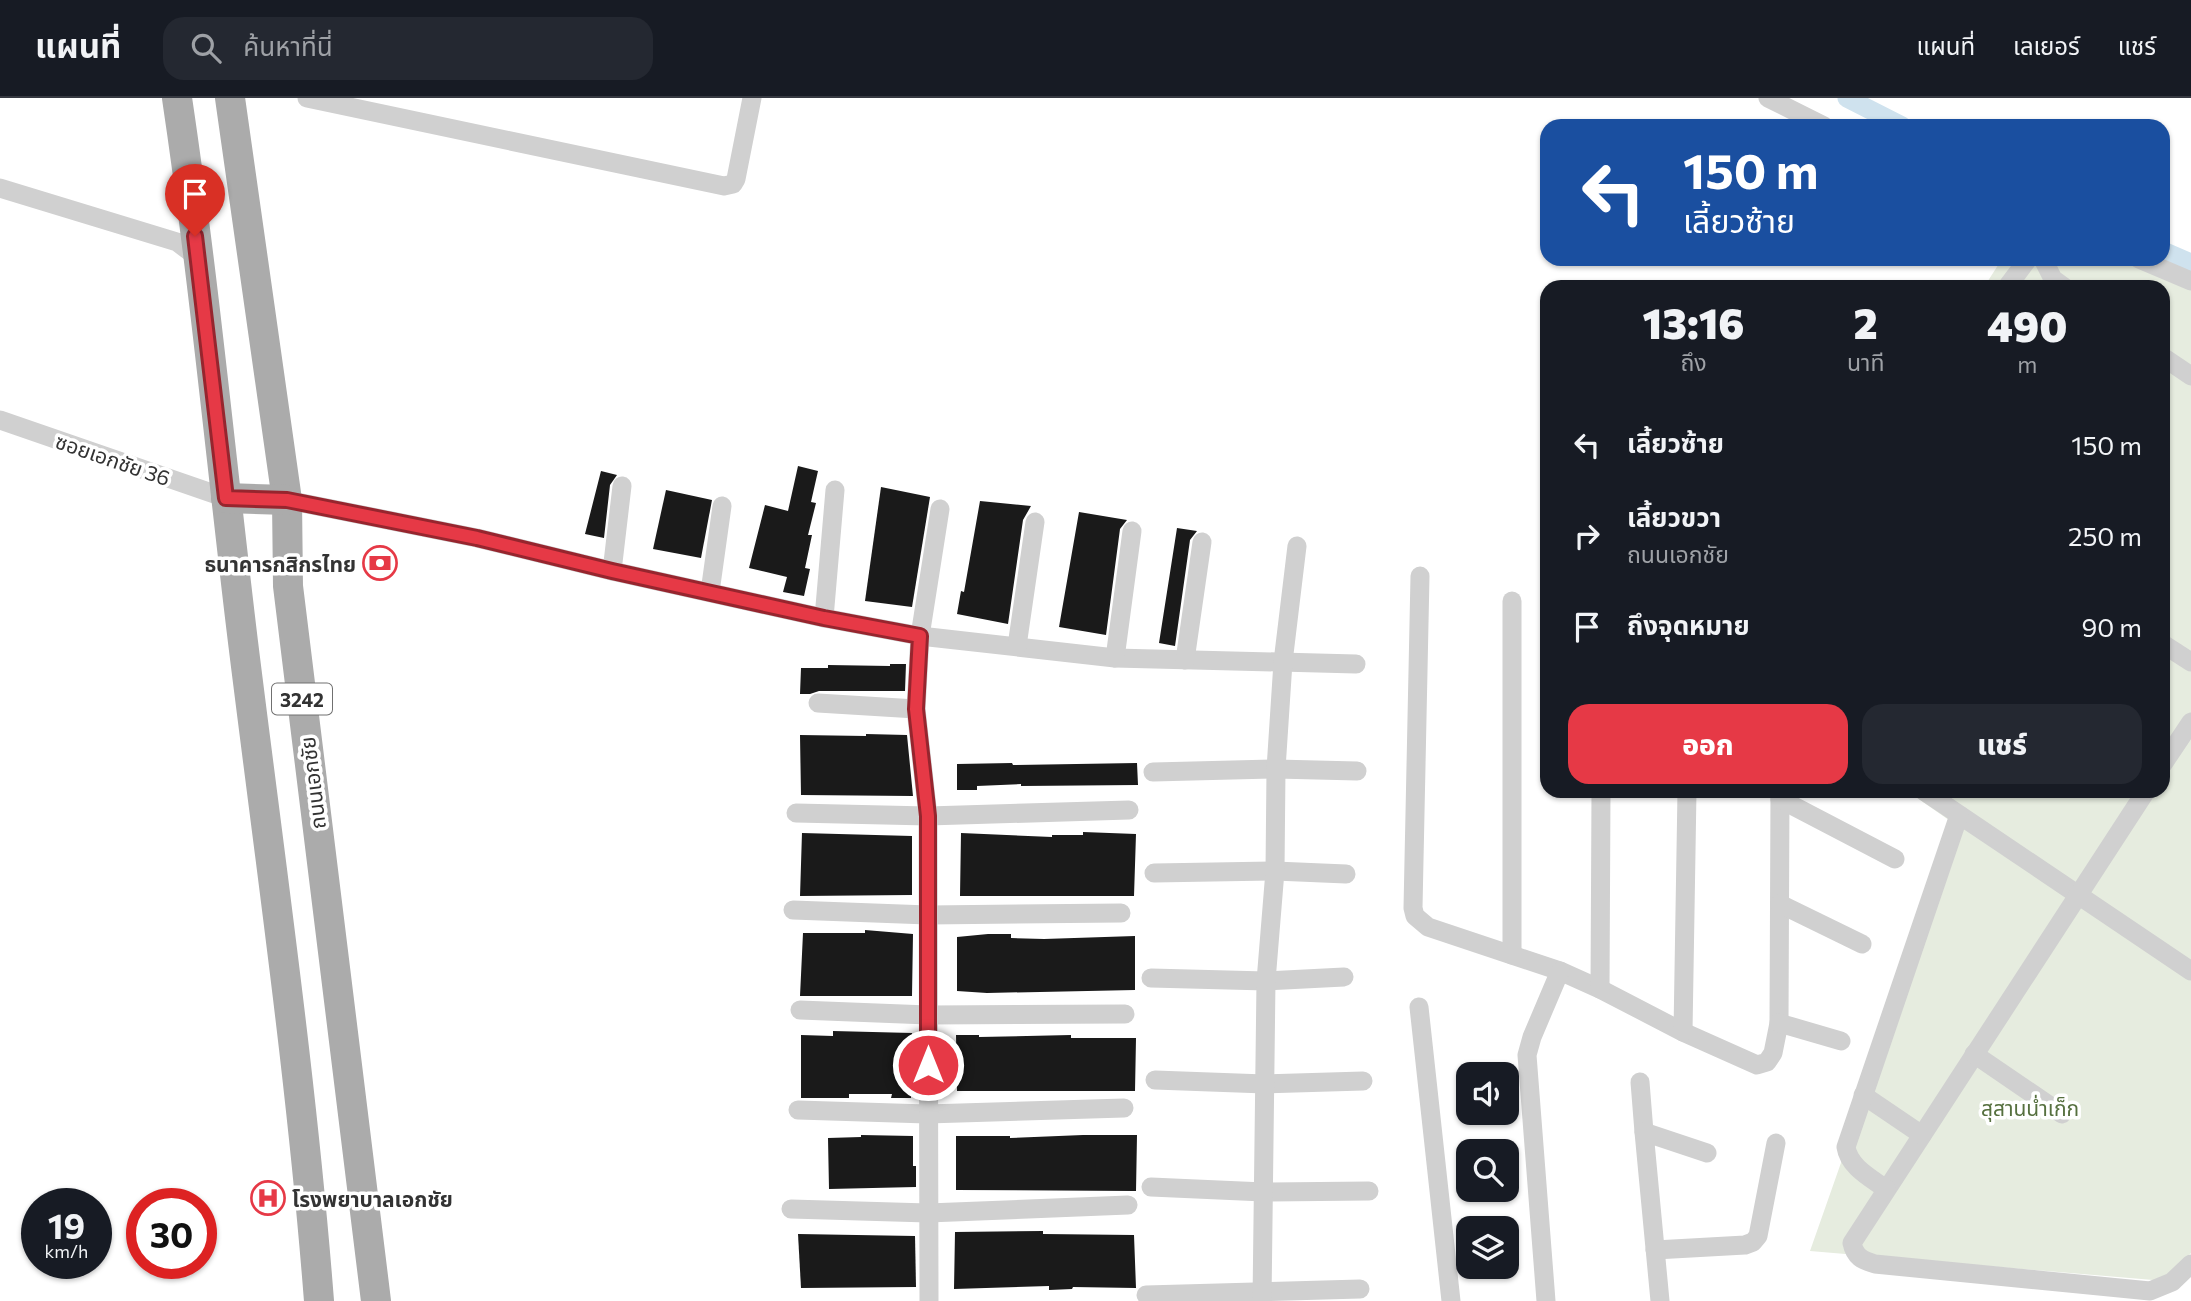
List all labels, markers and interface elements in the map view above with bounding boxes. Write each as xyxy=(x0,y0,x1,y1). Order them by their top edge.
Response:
search box xyxy=(163,17,653,80)
text: แผนที่ xyxy=(35,24,121,65)
icon: search xyxy=(187,29,225,67)
text: ค้นหาที่นี่ xyxy=(243,30,333,61)
text: แผนที่ xyxy=(1917,31,1975,60)
text: เลเยอร์ xyxy=(2013,31,2080,60)
text: แชร์ xyxy=(2118,31,2156,60)
text: 150 m xyxy=(1683,139,1818,199)
icon: left xyxy=(1568,147,1659,238)
pin xyxy=(165,164,225,236)
icon: arrive xyxy=(176,175,214,213)
text: เลี้ยวซ้าย xyxy=(1683,200,1795,240)
text: 13:16 xyxy=(1643,296,1744,348)
text: 2 xyxy=(1854,296,1878,348)
text: 490 xyxy=(1987,299,2067,351)
text: ถึง xyxy=(1680,348,1707,376)
text: นาที xyxy=(1847,348,1884,376)
text: m xyxy=(2017,350,2037,378)
icon: left xyxy=(1568,426,1606,464)
text: เลี้ยวซ้าย xyxy=(1627,427,1724,458)
street label: ซอยเอกชัย 36 xyxy=(52,428,174,490)
text: 150 m xyxy=(2071,429,2142,460)
text: เลี้ยวขวา xyxy=(1627,501,1721,532)
icon: right xyxy=(1568,517,1606,555)
text: 250 m xyxy=(2068,520,2142,551)
text: ถนนเอกชัย xyxy=(1627,540,1729,568)
bank icon: ธนาคารกสิกรไทย xyxy=(361,544,399,582)
place label: ธนาคารกสิกรไทย xyxy=(204,551,356,576)
icon: arrive xyxy=(1568,608,1606,646)
text: ถึงจุดหมาย xyxy=(1627,609,1750,640)
text: 90 m xyxy=(2082,611,2142,642)
road number: 3242 xyxy=(272,684,332,714)
button: ออก xyxy=(1568,704,1848,784)
button: แชร์ xyxy=(1862,704,2142,784)
street label: ถนนเอกชัย xyxy=(294,735,330,831)
position arrow xyxy=(891,1028,965,1102)
map controls xyxy=(1456,1062,1519,1279)
button: sound xyxy=(1456,1062,1519,1125)
park label: สุสานน่ำเก็ก xyxy=(1981,1094,2079,1122)
button: search xyxy=(1456,1139,1519,1202)
hospital icon: โรงพยาบาลเอกชัย xyxy=(249,1179,287,1217)
place label: โรงพยาบาลเอกชัย xyxy=(292,1186,453,1211)
speed limit sign: 30 xyxy=(126,1188,217,1279)
text: 19 xyxy=(48,1203,85,1246)
button: layers xyxy=(1456,1216,1519,1279)
text: km/h xyxy=(45,1240,88,1262)

